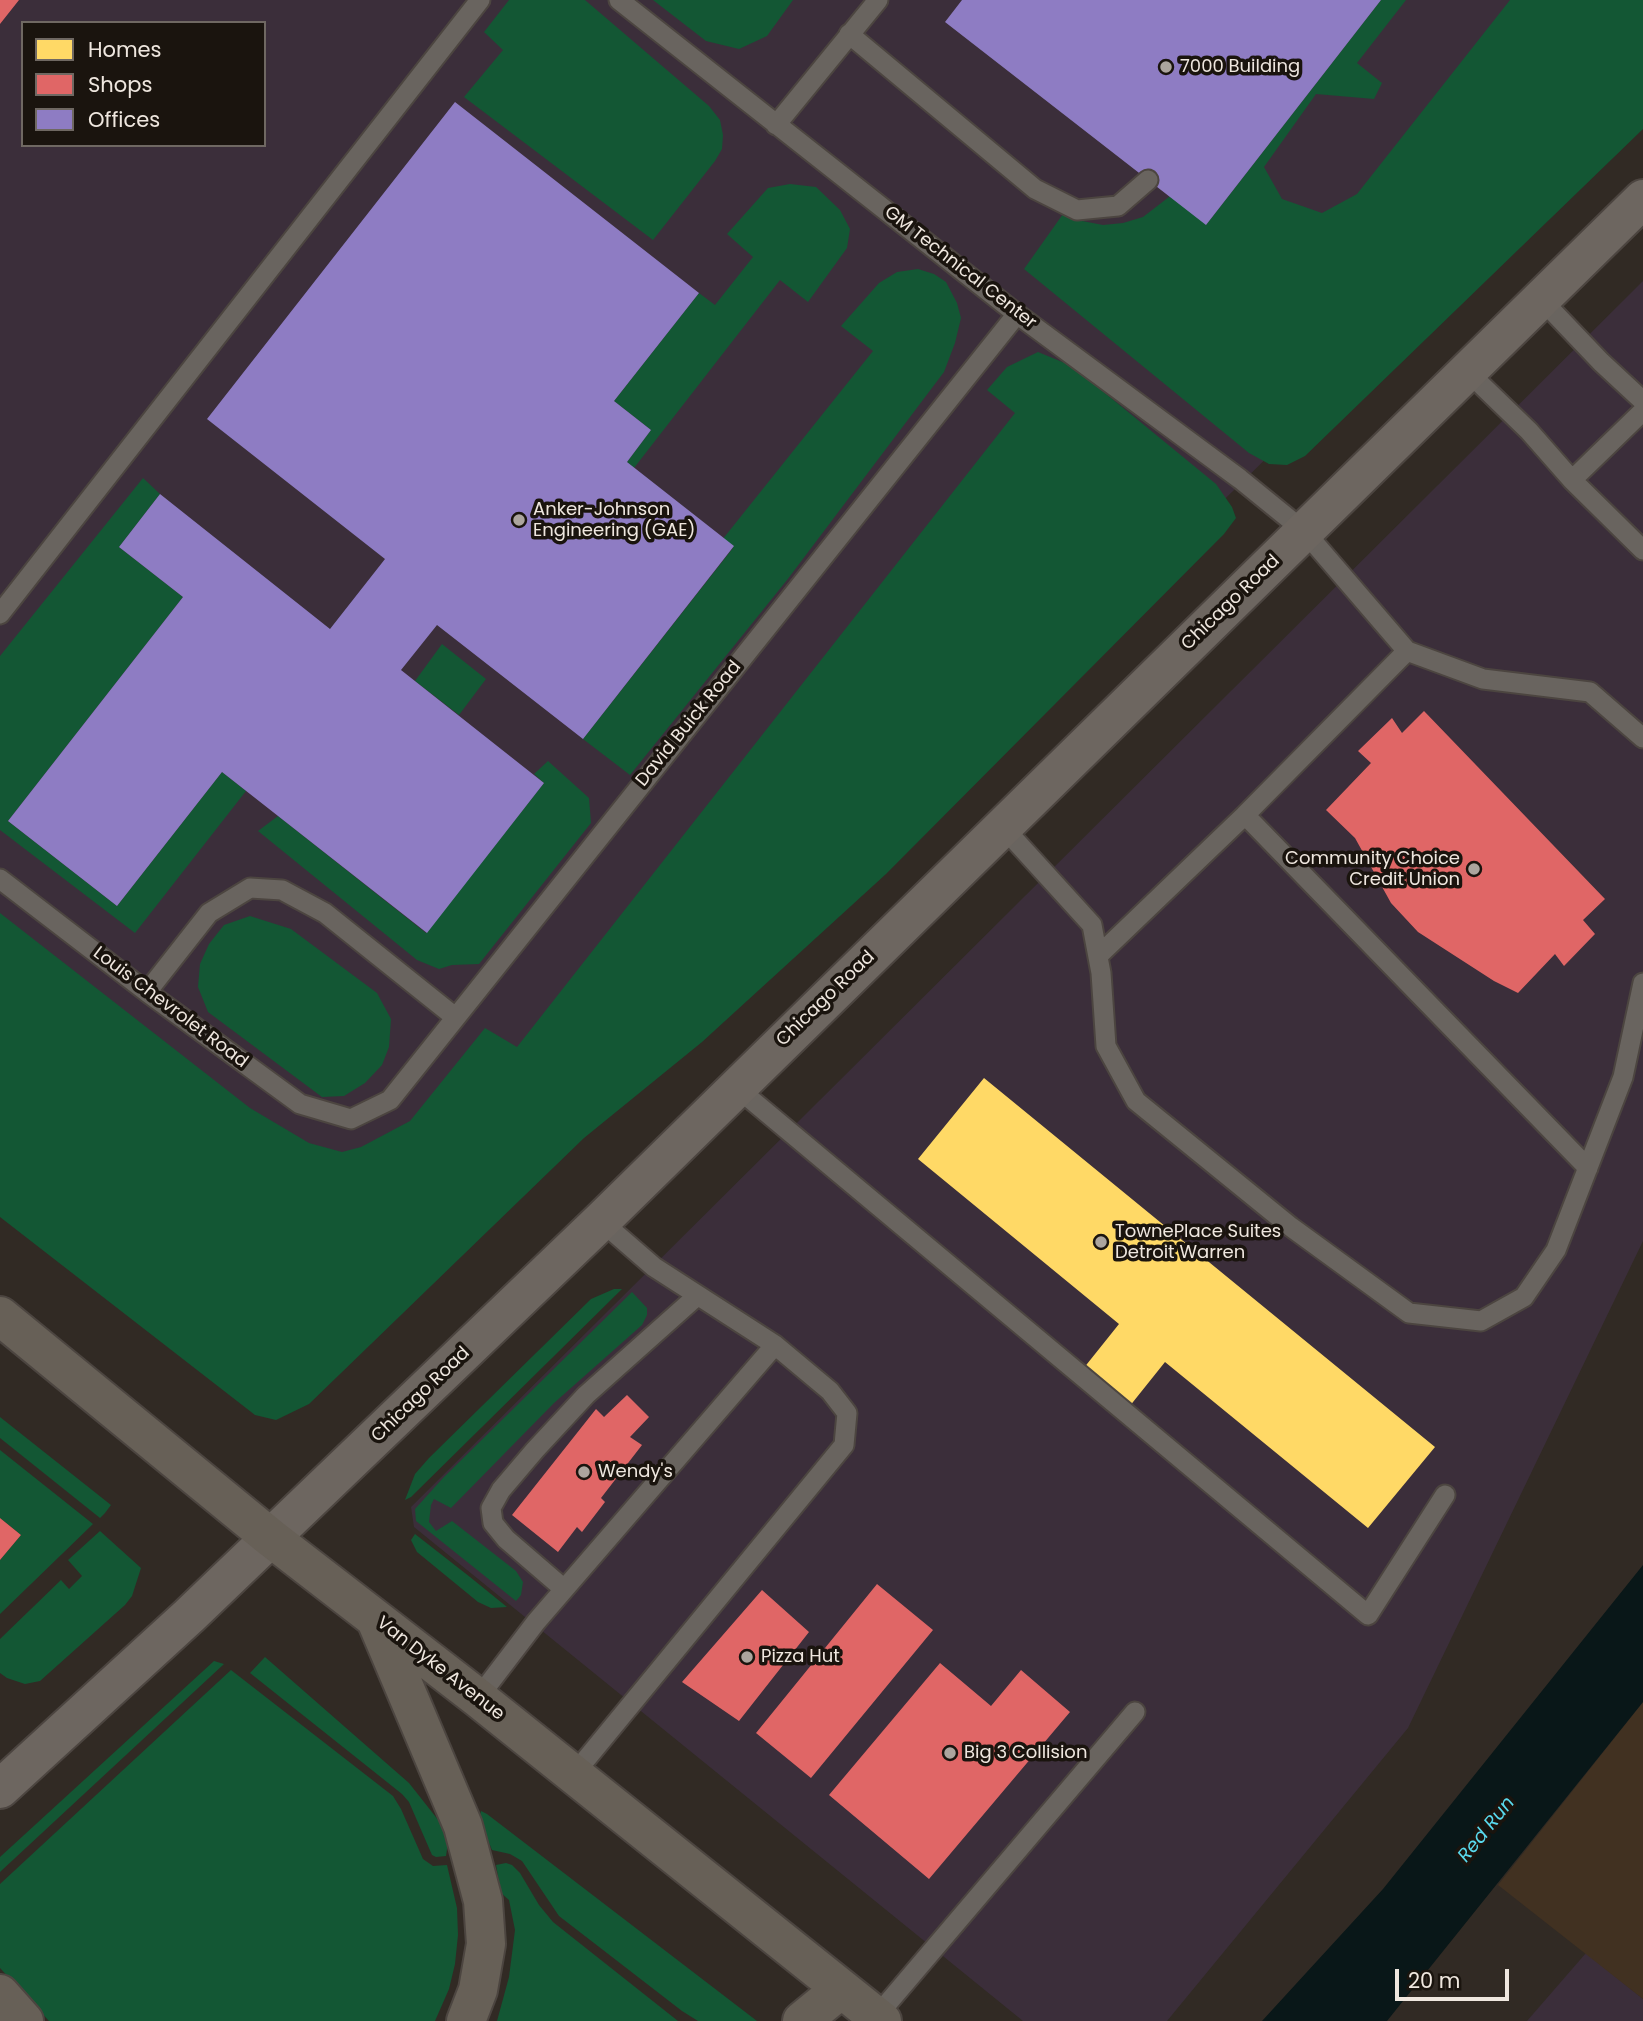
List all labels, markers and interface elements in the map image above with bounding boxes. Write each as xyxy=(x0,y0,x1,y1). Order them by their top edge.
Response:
legend xyxy=(21,21,266,147)
text: Homes xyxy=(88,35,162,64)
place label: 7000 Building xyxy=(1180,56,1300,78)
marker: 7000 Building xyxy=(1158,59,1174,75)
text: Shops xyxy=(88,70,152,99)
text: Offices xyxy=(88,105,160,134)
street label: GM Technical Center xyxy=(880,202,1040,334)
place label: Anker-Johnson Engineering (GAE) xyxy=(533,499,696,542)
marker: Anker-Johnson Engineering (GAE) xyxy=(511,512,527,528)
street label: Chicago Road xyxy=(1177,551,1285,655)
street label: David Buick Road xyxy=(632,657,746,791)
place label: Community Choice Credit Union xyxy=(1285,848,1460,890)
marker: Community Choice Credit Union xyxy=(1466,861,1482,877)
street label: Louis Chevrolet Road xyxy=(88,943,252,1073)
street label: Chicago Road xyxy=(772,947,880,1051)
place label: TownePlace Suites Detroit Warren xyxy=(1115,1221,1281,1264)
marker: TownePlace Suites Detroit Warren xyxy=(1093,1234,1109,1250)
street label: Chicago Road xyxy=(367,1343,475,1447)
place label: Wendy's xyxy=(598,1461,673,1483)
marker: Wendy's xyxy=(576,1464,592,1480)
street label: Van Dyke Avenue xyxy=(372,1612,508,1726)
place label: Pizza Hut xyxy=(761,1646,840,1668)
marker: Pizza Hut xyxy=(739,1649,755,1665)
place label: Big 3 Collision xyxy=(964,1742,1087,1764)
marker: Big 3 Collision xyxy=(942,1745,958,1761)
water label: Red Run xyxy=(1454,1793,1520,1867)
scale bar xyxy=(1398,1954,1512,1998)
text: 20 m xyxy=(1408,1966,1461,1995)

